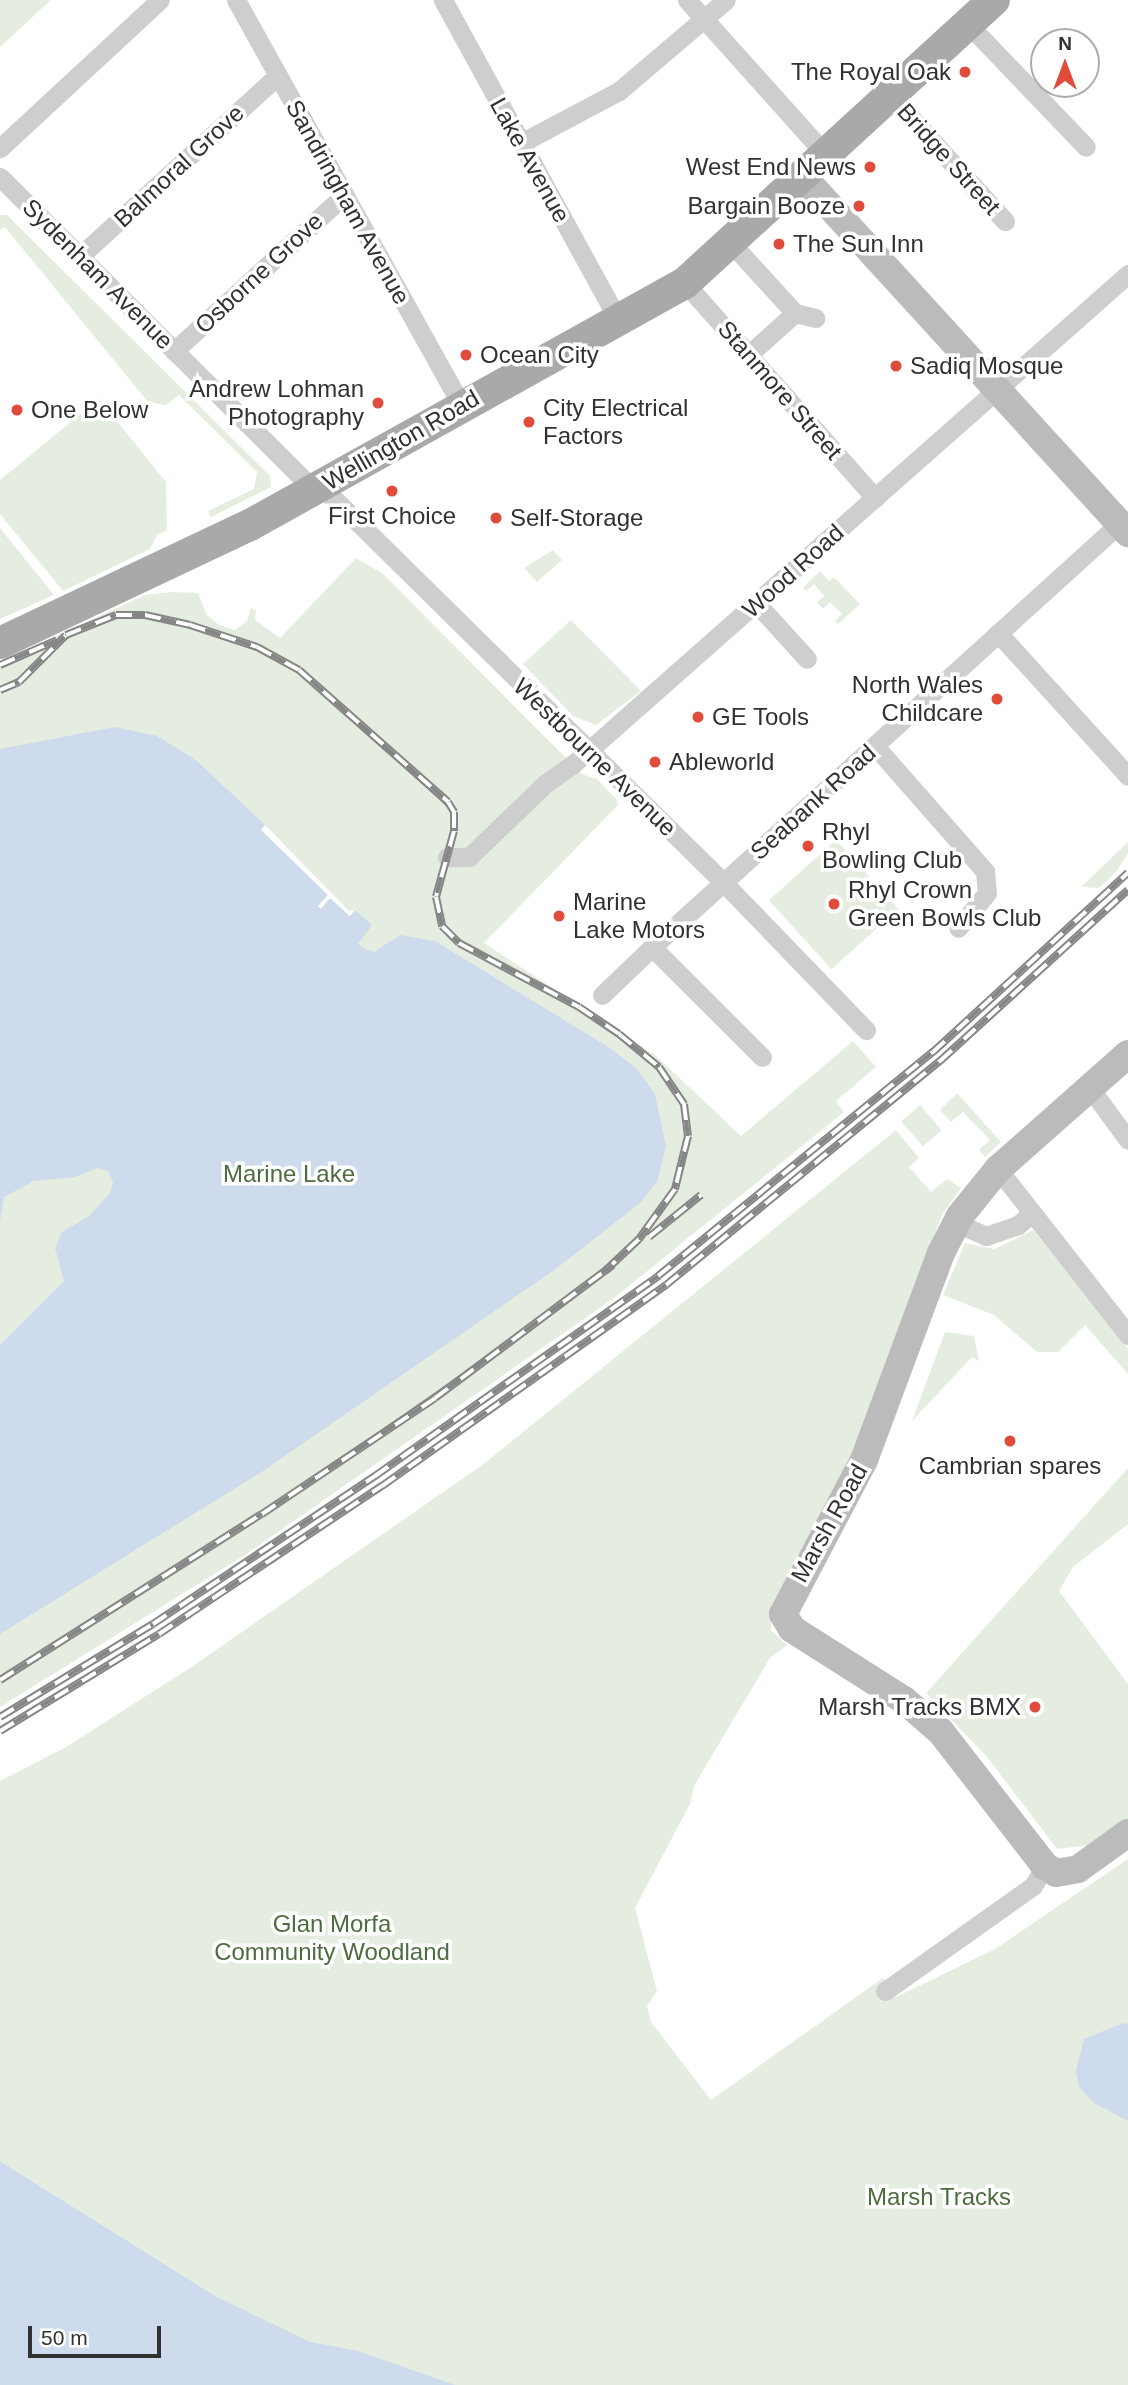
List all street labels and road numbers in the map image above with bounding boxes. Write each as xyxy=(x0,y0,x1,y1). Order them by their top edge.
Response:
street label: Lake Avenue xyxy=(484,92,576,228)
street label: Sandringham Avenue xyxy=(280,94,416,310)
street label: Bridge Street xyxy=(891,97,1007,221)
street label: Balmoral Grove xyxy=(108,99,250,233)
street label: Sydenham Avenue xyxy=(16,192,180,356)
street label: Osborne Grove xyxy=(189,207,329,339)
street label: Stanmore Street xyxy=(712,315,848,465)
street label: Wellington Road xyxy=(318,384,484,496)
street label: Wood Road xyxy=(736,518,850,624)
street label: Westbourne Avenue xyxy=(507,671,683,843)
street label: Seabank Road xyxy=(744,738,882,866)
street label: Marsh Road xyxy=(785,1459,873,1587)

